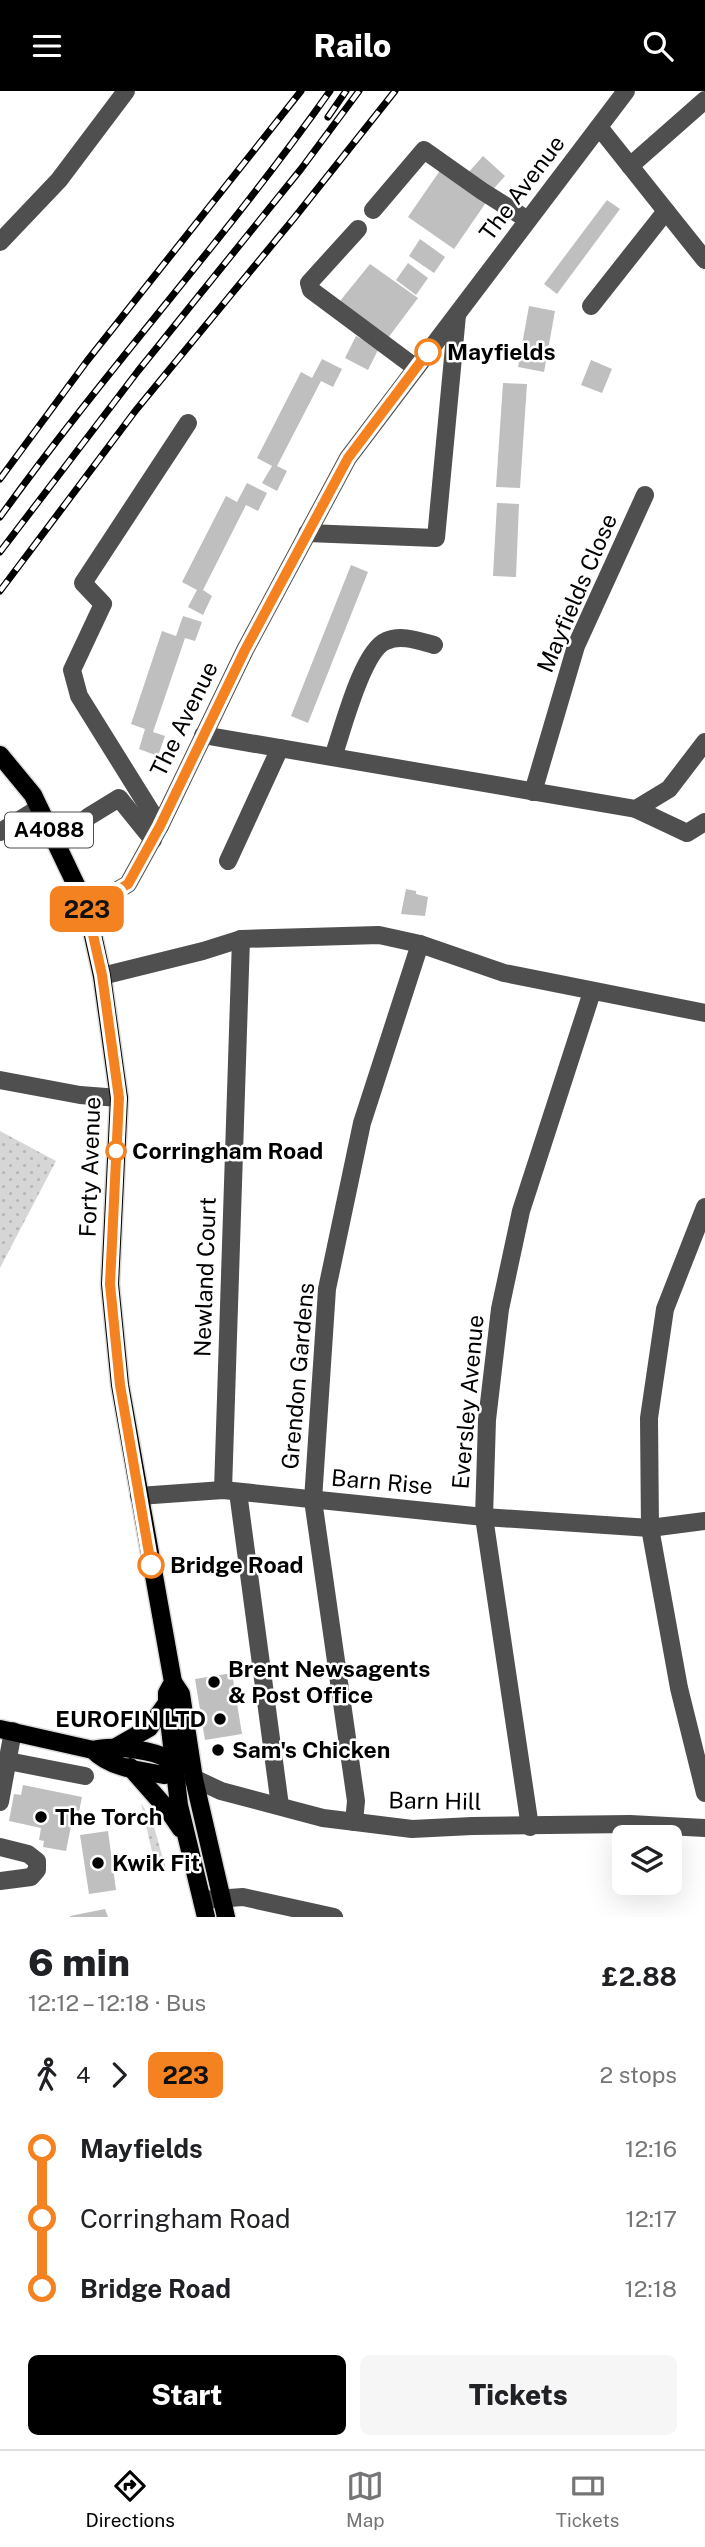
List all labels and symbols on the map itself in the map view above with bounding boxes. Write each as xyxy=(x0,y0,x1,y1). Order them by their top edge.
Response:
street label: The Avenue xyxy=(473,130,570,245)
place label: Mayfields xyxy=(447,338,556,365)
marker: Mayfields xyxy=(415,339,441,365)
street label: Mayfields Close xyxy=(531,509,622,676)
street label: The Avenue xyxy=(144,657,223,781)
road number: A4088 xyxy=(5,813,93,847)
line badge: 223 xyxy=(47,886,127,932)
street label: Forty Avenue xyxy=(74,1096,105,1238)
place label: Corringham Road xyxy=(132,1137,323,1164)
marker: Corringham Road xyxy=(106,1141,126,1161)
street label: Newland Court xyxy=(188,1197,221,1357)
street label: Grendon Gardens xyxy=(276,1281,319,1471)
street label: Eversley Avenue xyxy=(446,1314,489,1490)
street label: Barn Rise xyxy=(330,1464,434,1499)
place label: Bridge Road xyxy=(170,1551,304,1578)
marker: Bridge Road xyxy=(138,1552,164,1578)
place label: Brent Newsagents & Post Office xyxy=(228,1655,430,1708)
marker: Brent Newsagents & Post Office xyxy=(206,1674,222,1690)
place label: EUROFIN LTD xyxy=(55,1705,206,1732)
marker: EUROFIN LTD xyxy=(212,1711,228,1727)
place label: Sam's Chicken xyxy=(232,1736,390,1763)
marker: Sam's Chicken xyxy=(210,1742,226,1758)
street label: Barn Hill xyxy=(388,1786,482,1815)
place label: The Torch xyxy=(55,1803,162,1830)
marker: The Torch xyxy=(33,1809,49,1825)
place label: Kwik Fit xyxy=(112,1849,200,1876)
marker: Kwik Fit xyxy=(90,1855,106,1871)

